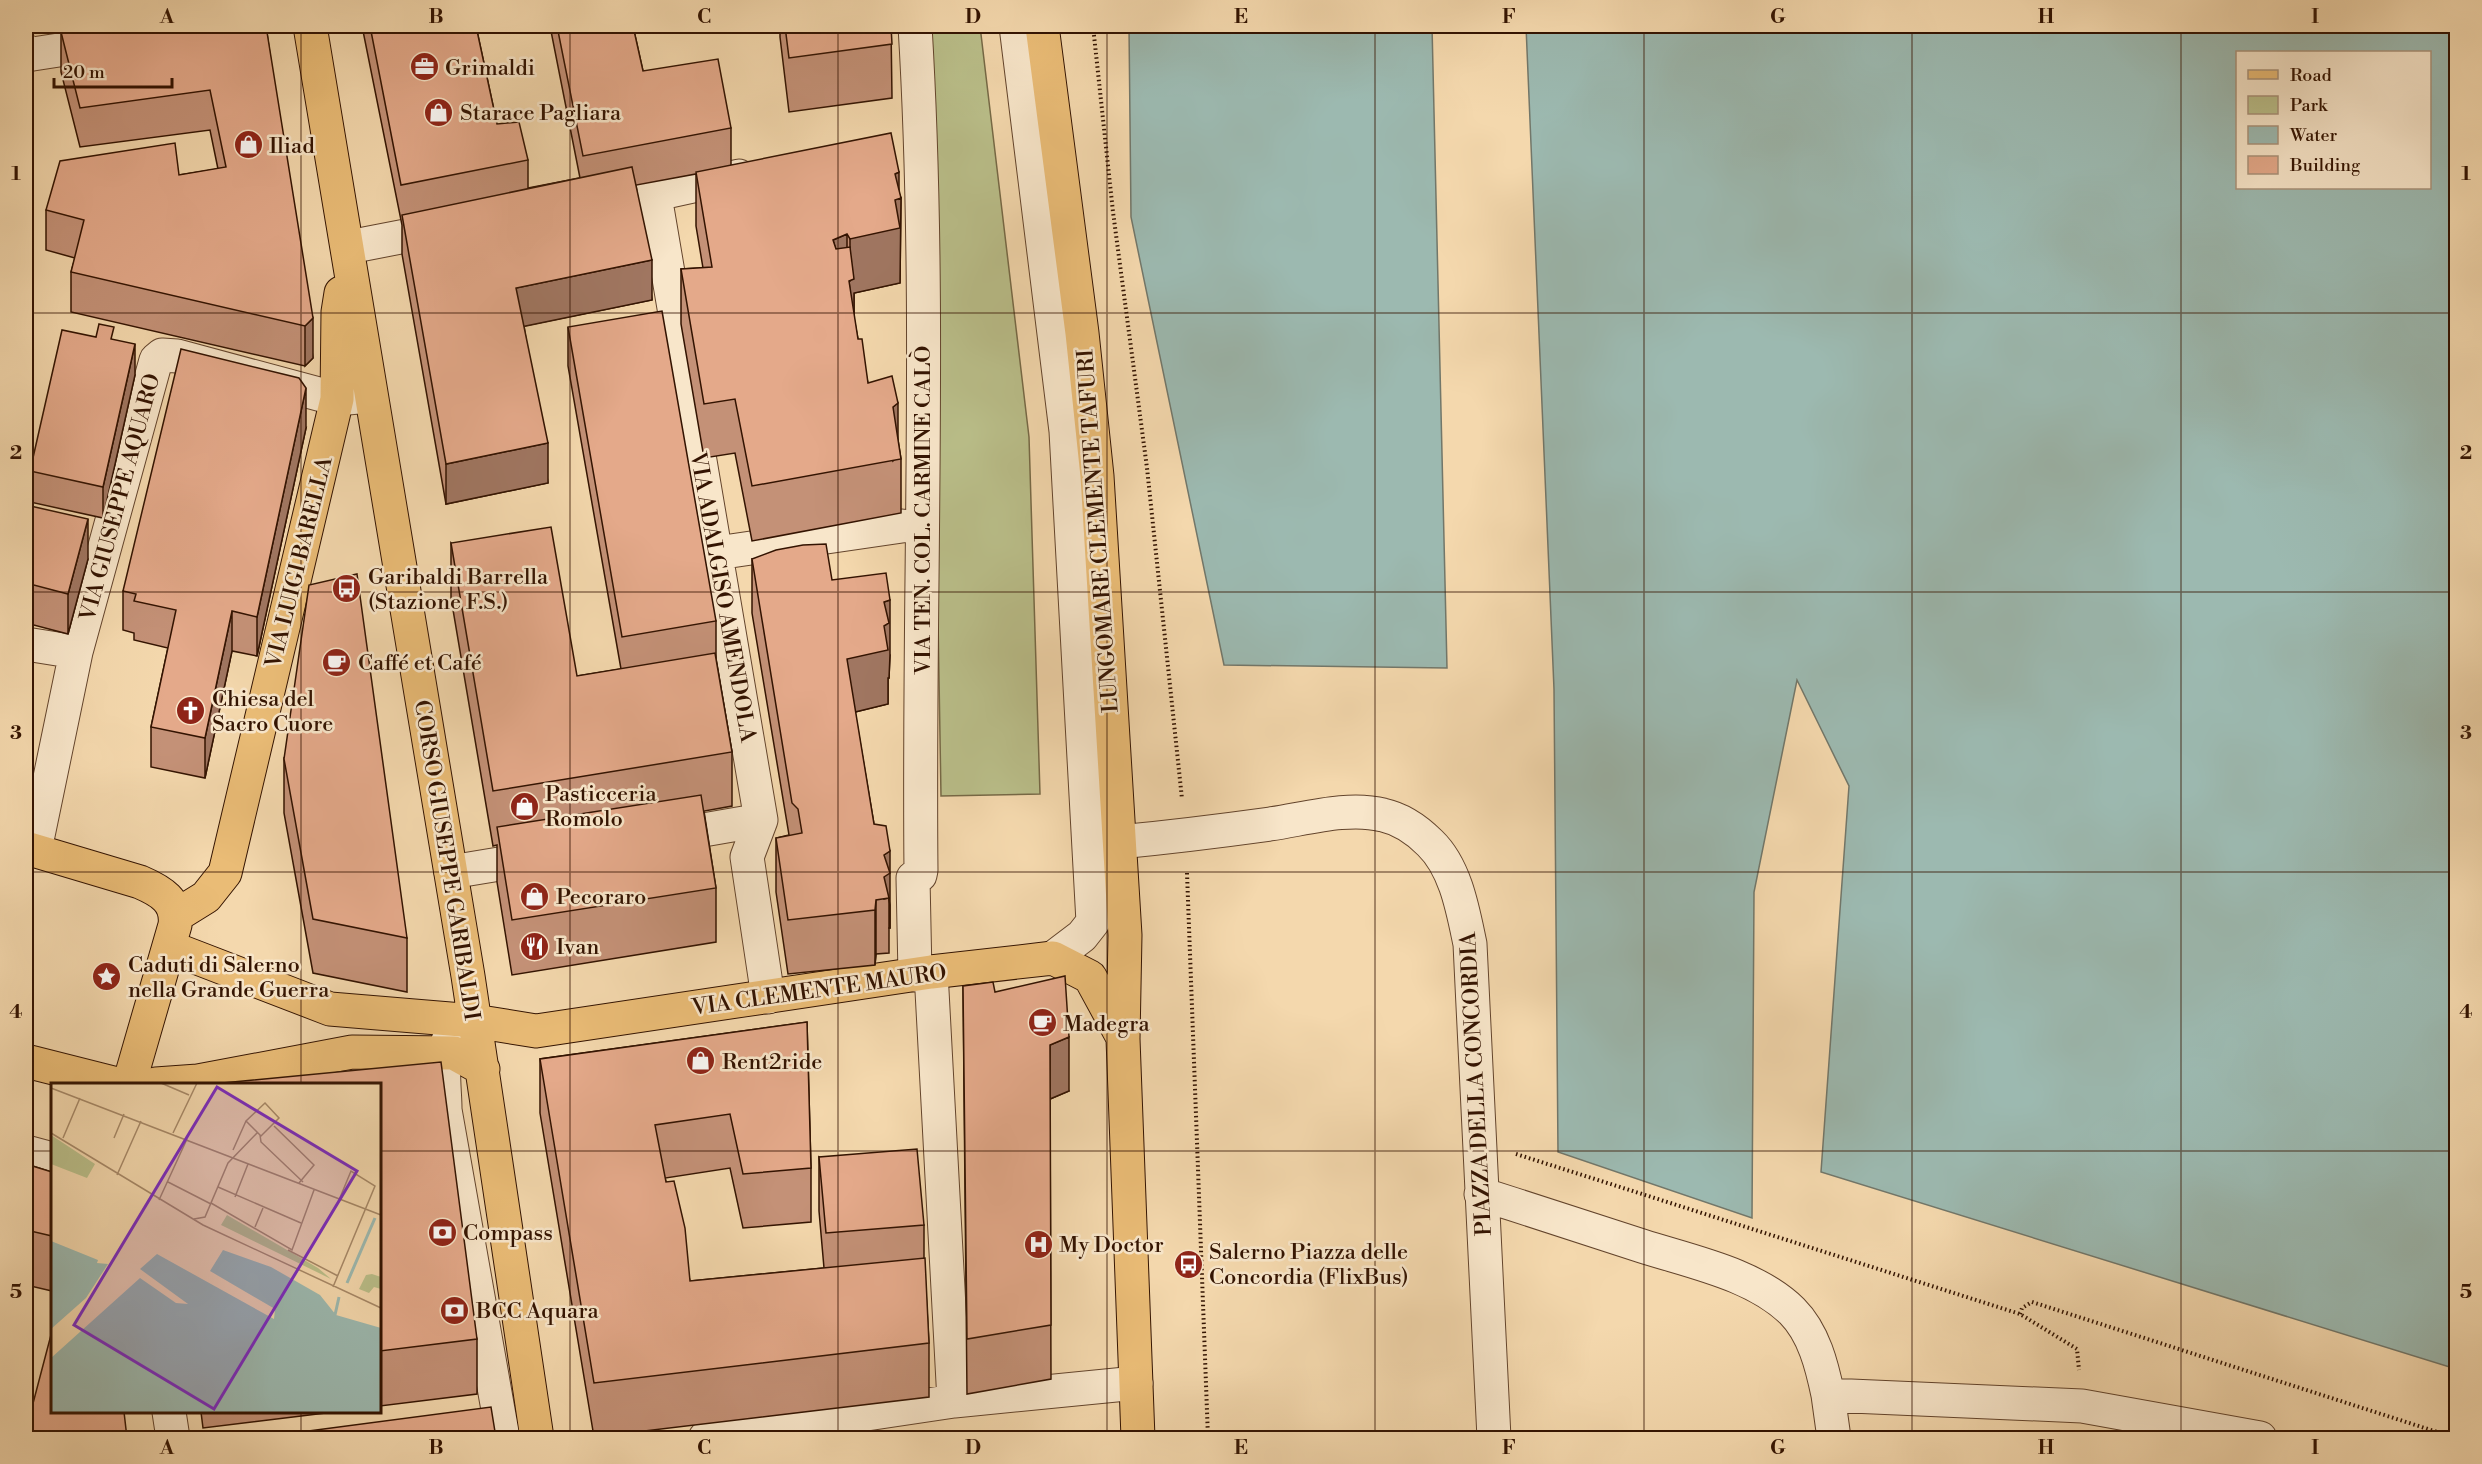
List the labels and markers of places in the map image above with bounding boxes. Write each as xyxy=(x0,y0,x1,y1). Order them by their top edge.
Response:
office icon: Grimaldi xyxy=(408,51,440,83)
place label: Grimaldi xyxy=(445,55,535,82)
shop icon: Starace Pagliara xyxy=(423,96,455,128)
place label: Starace Pagliara xyxy=(460,100,622,127)
shop icon: Iliad xyxy=(232,129,264,161)
place label: Iliad xyxy=(269,133,315,160)
place label: Garibaldi Barrella (Stazione F.S.) xyxy=(368,564,549,616)
bus stop icon: Garibaldi Barrella (Stazione F.S.) xyxy=(331,573,363,605)
cafe icon: Caffé et Café xyxy=(321,646,353,678)
place label: Caffé et Café xyxy=(358,650,482,677)
place label: Chiesa del Sacro Cuore xyxy=(212,686,333,738)
church icon: Chiesa del Sacro Cuore xyxy=(175,695,207,727)
place label: Pasticceria Romolo xyxy=(545,781,657,833)
shop icon: Pasticceria Romolo xyxy=(508,790,540,822)
shop icon: Pecoraro xyxy=(519,880,551,912)
place label: Pecoraro xyxy=(556,884,646,911)
restaurant icon: Ivan xyxy=(519,930,551,962)
place label: Ivan xyxy=(556,934,599,961)
place label: Caduti di Salerno nella Grande Guerra xyxy=(128,952,330,1004)
place icon: Caduti di Salerno nella Grande Guerra xyxy=(91,961,123,993)
cafe icon: Madegra xyxy=(1026,1007,1058,1039)
place label: Madegra xyxy=(1063,1011,1151,1038)
shop icon: Rent2ride xyxy=(685,1045,717,1077)
place label: Rent2ride xyxy=(722,1049,822,1076)
bank icon: Compass xyxy=(426,1216,458,1248)
place label: Compass xyxy=(463,1220,553,1247)
hospital icon: My Doctor xyxy=(1022,1228,1054,1260)
place label: My Doctor xyxy=(1059,1232,1164,1259)
place label: Salerno Piazza delle Concordia (FlixBus) xyxy=(1209,1239,1408,1291)
bus stop icon: Salerno Piazza delle Concordia (FlixBus) xyxy=(1172,1248,1204,1280)
bank icon: BCC Aquara xyxy=(439,1294,471,1326)
place label: BCC Aquara xyxy=(475,1298,600,1325)

